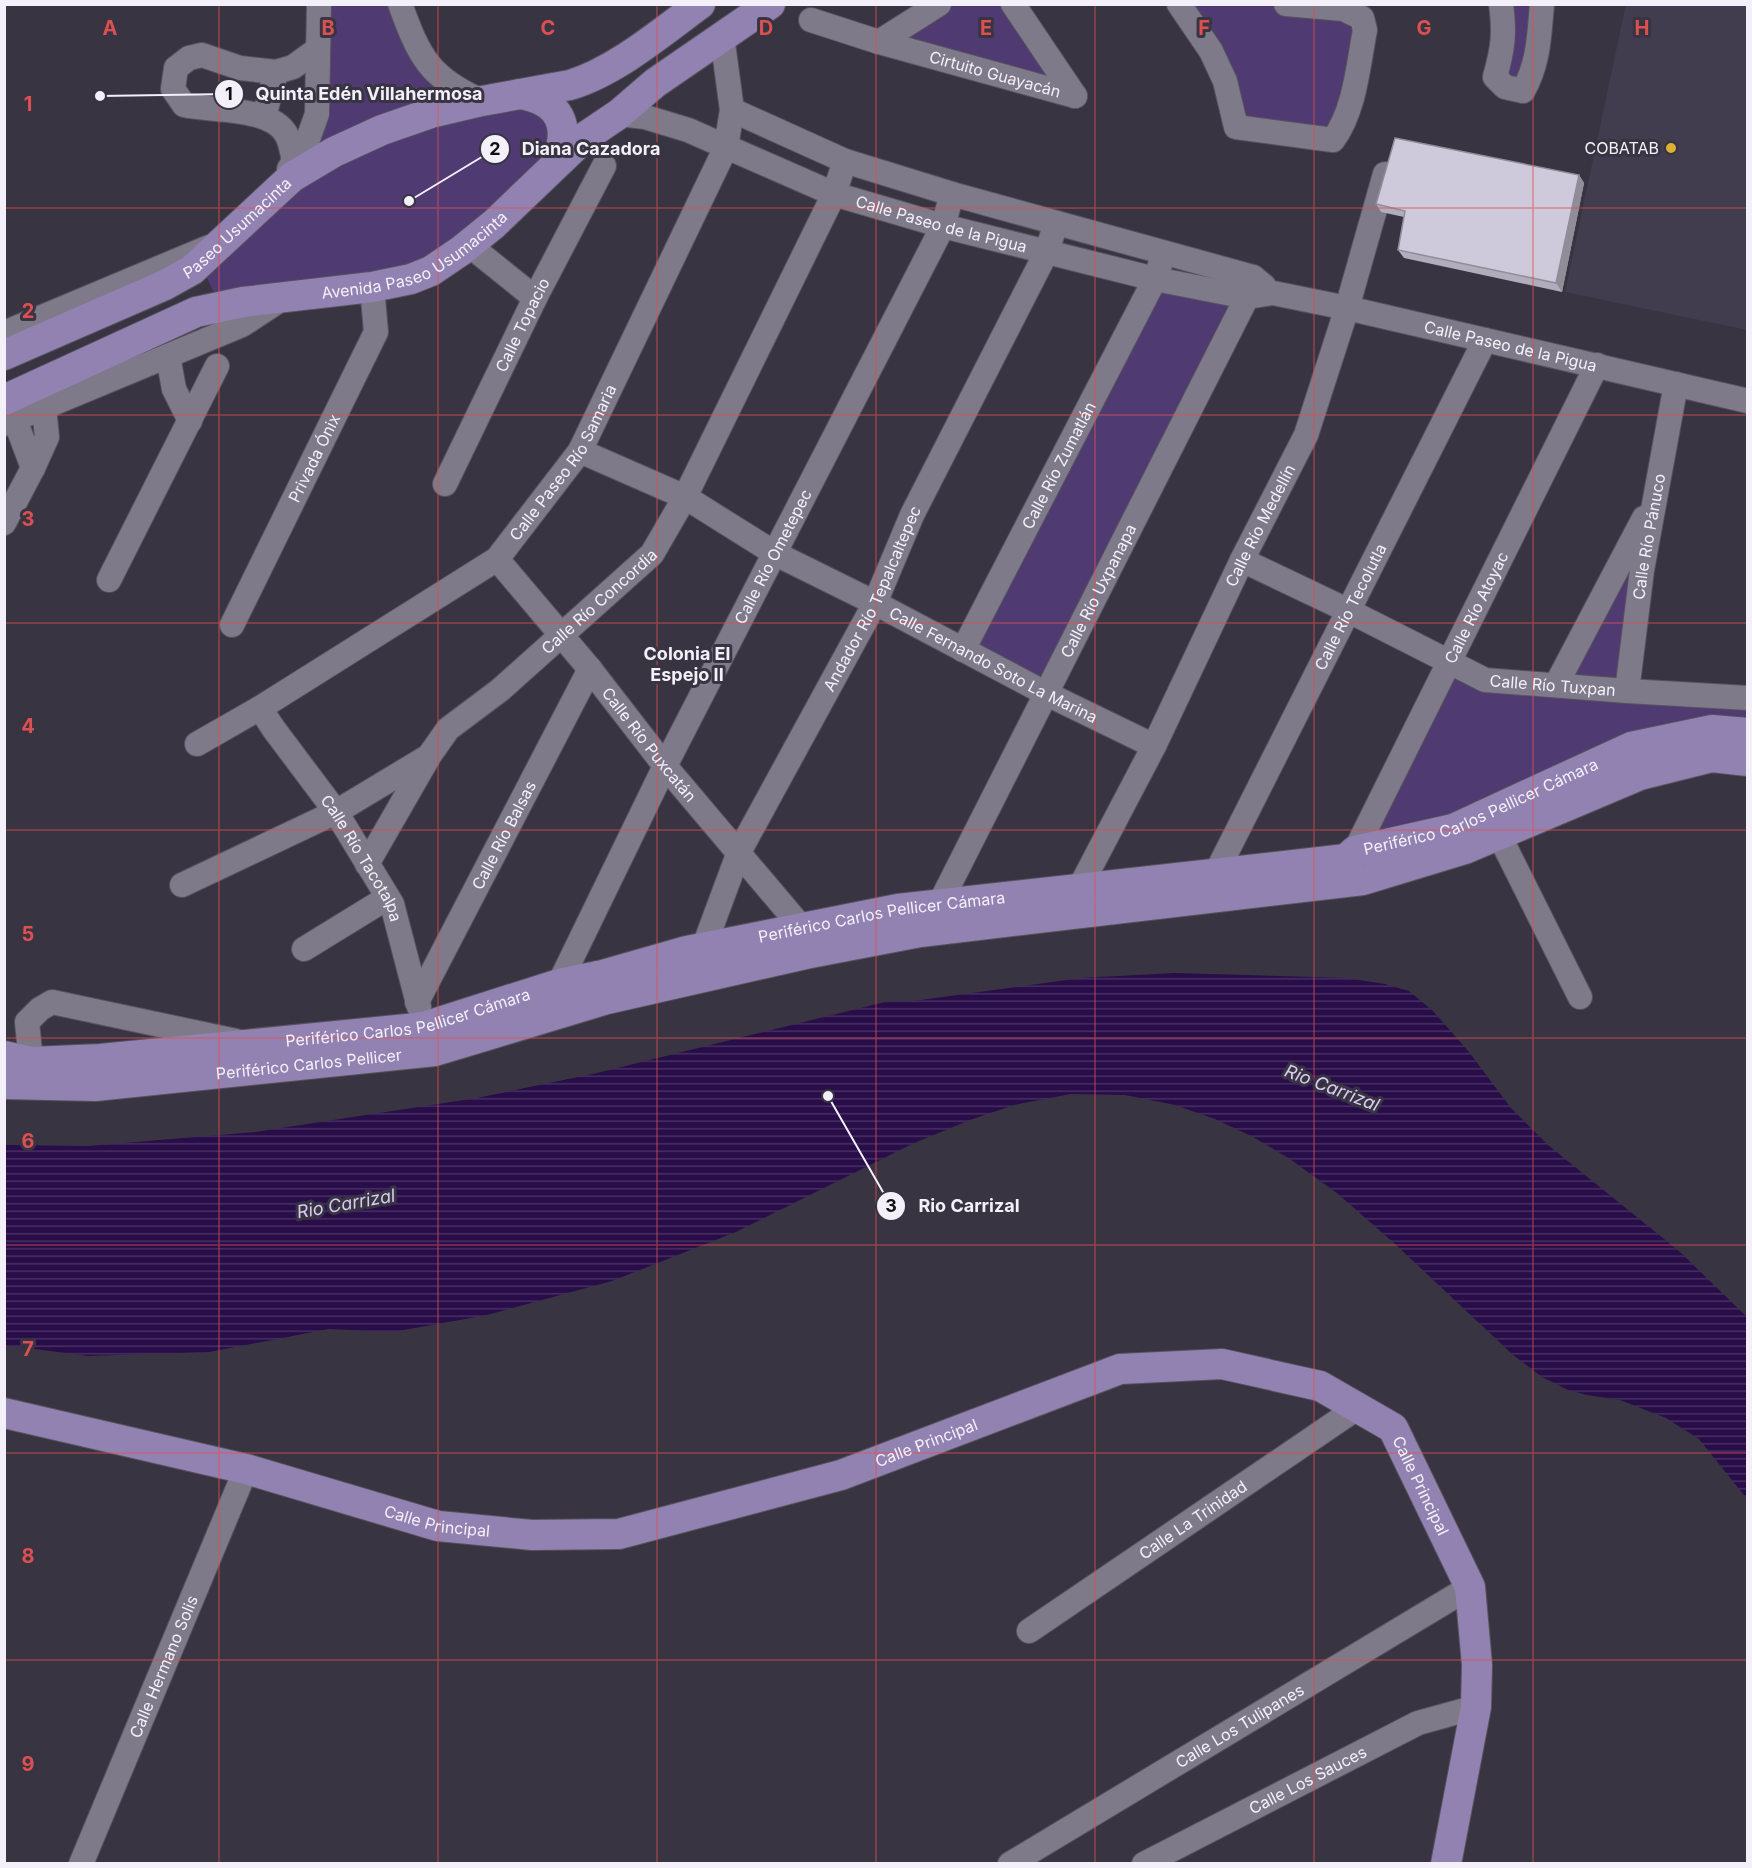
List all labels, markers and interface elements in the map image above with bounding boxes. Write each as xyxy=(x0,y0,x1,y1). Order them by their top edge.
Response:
text: A xyxy=(103,16,118,40)
text: B xyxy=(321,16,335,40)
text: C xyxy=(541,16,555,40)
text: D xyxy=(759,16,773,40)
text: E xyxy=(980,16,992,40)
text: F xyxy=(1198,16,1210,40)
text: G xyxy=(1416,16,1432,40)
text: H xyxy=(1635,16,1649,40)
street label: Cirtuito Guayacán xyxy=(927,46,1063,102)
callout: Quinta Edén Villahermosa xyxy=(214,76,495,112)
text: 1 xyxy=(225,83,233,104)
text: Quinta Edén Villahermosa xyxy=(255,83,483,104)
text: 1 xyxy=(24,92,32,116)
callout: Diana Cazadora xyxy=(480,131,672,167)
text: 2 xyxy=(489,138,501,159)
text: Diana Cazadora xyxy=(522,138,660,159)
place label: COBATAB xyxy=(1584,138,1659,158)
marker: COBATAB xyxy=(1664,141,1678,155)
street label: Paseo Usumacinta xyxy=(179,173,295,283)
street label: Calle Paseo de la Pigua xyxy=(853,191,1029,257)
street label: Avenida Paseo Usumacinta xyxy=(320,207,511,303)
street label: Calle Topacio xyxy=(491,274,554,375)
text: 2 xyxy=(22,299,34,323)
street label: Calle Paseo de la Pigua xyxy=(1422,316,1599,376)
street label: Calle Paseo Río Samaria xyxy=(505,381,621,544)
street label: Calle Río Zumatlán xyxy=(1017,398,1100,532)
street label: Privada Ónix xyxy=(284,410,344,505)
street label: Calle Río Medellín xyxy=(1221,461,1299,590)
street label: Calle Río Pánuco xyxy=(1628,472,1669,601)
street label: Calle Río Ometepec xyxy=(730,486,816,627)
street label: Andador Río Tepalcaltepec xyxy=(819,502,925,695)
text: 3 xyxy=(22,507,34,531)
street label: Calle Río Uxpanapa xyxy=(1056,520,1140,661)
street label: Calle Río Tecolutla xyxy=(1310,540,1391,674)
street label: Calle Río Concordia xyxy=(537,544,661,658)
street label: Calle Río Atoyac xyxy=(1440,548,1513,667)
street label: Calle Fernando Soto La Marina xyxy=(886,602,1101,727)
district label: Colonia El Espejo II xyxy=(644,643,730,685)
street label: Calle Río Tuxpan xyxy=(1489,670,1616,700)
street label: Calle Río Puxcatán xyxy=(598,683,701,806)
text: 4 xyxy=(21,714,35,738)
street label: Periférico Carlos Pellicer Cámara xyxy=(1361,754,1601,859)
street label: Calle Río Balsas xyxy=(467,777,540,893)
street label: Calle Río Tacotalpa xyxy=(317,791,406,924)
street label: Periférico Carlos Pellicer Cámara xyxy=(756,887,1006,947)
text: 5 xyxy=(22,922,34,946)
street label: Periférico Carlos Pellicer Cámara xyxy=(284,984,533,1051)
street label: Periférico Carlos Pellicer xyxy=(215,1044,403,1083)
water label: Rio Carrizal xyxy=(1282,1060,1383,1115)
text: 6 xyxy=(22,1129,35,1153)
water label: Rio Carrizal xyxy=(295,1184,397,1222)
callout: Rio Carrizal xyxy=(876,1188,1031,1224)
text: 3 xyxy=(885,1195,897,1216)
text: Rio Carrizal xyxy=(918,1195,1020,1216)
text: 7 xyxy=(22,1337,34,1361)
street label: Calle Principal xyxy=(872,1414,980,1471)
street label: Calle Principal xyxy=(1388,1433,1453,1538)
street label: Calle La Trinidad xyxy=(1135,1476,1251,1563)
street label: Calle Principal xyxy=(382,1501,491,1541)
text: 8 xyxy=(21,1544,35,1568)
street label: Calle Hermano Solis xyxy=(125,1592,202,1741)
street label: Calle Los Tulipanes xyxy=(1172,1679,1307,1772)
street label: Calle Los Sauces xyxy=(1245,1741,1370,1818)
text: 9 xyxy=(22,1752,35,1776)

